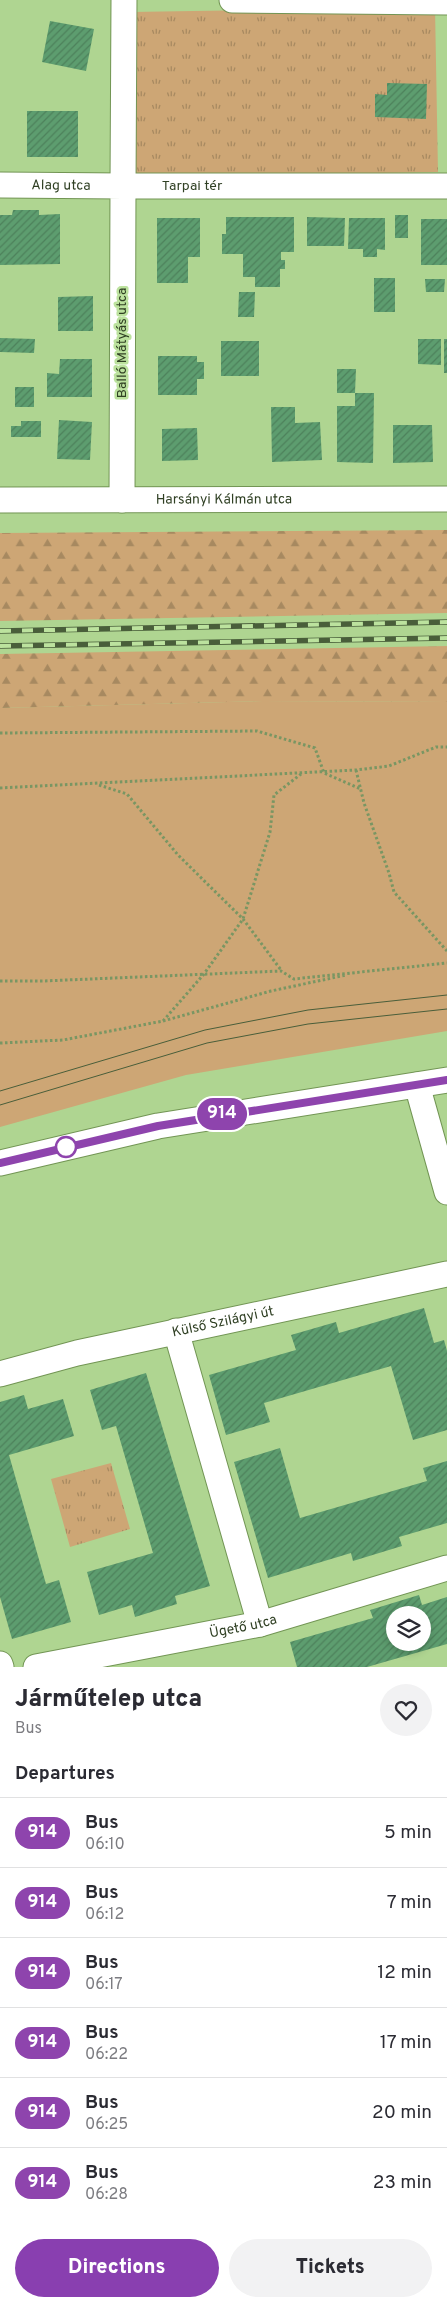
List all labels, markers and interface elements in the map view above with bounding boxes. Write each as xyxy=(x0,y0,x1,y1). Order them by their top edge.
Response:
street label: Alag utca xyxy=(31,177,91,194)
street label: Tarpai tér xyxy=(162,178,223,195)
street label: Balló Mátyás utca xyxy=(114,288,131,398)
street label: Harsányi Kálmán utca xyxy=(156,491,292,508)
line badge: 914 xyxy=(193,1098,251,1130)
text: 914 xyxy=(207,1102,237,1125)
unlabelled marker xyxy=(55,1136,77,1158)
street label: Külső Szilágyi út xyxy=(170,1303,275,1341)
map controls xyxy=(386,1606,431,1651)
button: layers xyxy=(386,1606,431,1651)
street label: Ügető utca xyxy=(208,1611,279,1642)
button: heart xyxy=(380,1684,432,1736)
text: Járműtelep utca xyxy=(15,1685,202,1715)
text: Bus xyxy=(15,1719,42,1739)
text: Departures xyxy=(15,1762,115,1786)
text: Bus xyxy=(85,1811,119,1835)
text: 914 xyxy=(28,1821,57,1844)
text: 5 min xyxy=(384,1821,432,1845)
text: 06:10 xyxy=(85,1835,125,1855)
text: Bus xyxy=(85,1881,119,1905)
text: 914 xyxy=(28,1891,57,1914)
text: 7 min xyxy=(387,1891,432,1915)
text: 06:12 xyxy=(85,1905,124,1925)
text: Bus xyxy=(85,1951,119,1975)
text: 914 xyxy=(28,1961,57,1984)
text: 12 min xyxy=(377,1961,432,1985)
text: 06:17 xyxy=(85,1975,123,1995)
text: Bus xyxy=(85,2021,119,2045)
text: 914 xyxy=(28,2031,57,2054)
text: 17 min xyxy=(380,2031,432,2055)
text: 06:22 xyxy=(85,2045,128,2065)
text: Bus xyxy=(85,2091,119,2115)
text: 914 xyxy=(28,2101,57,2124)
text: 20 min xyxy=(372,2101,432,2125)
text: 06:25 xyxy=(85,2115,128,2135)
text: Bus xyxy=(85,2161,119,2185)
text: 914 xyxy=(28,2171,57,2194)
text: 23 min xyxy=(373,2171,432,2195)
text: 06:28 xyxy=(85,2185,128,2205)
button: Directions xyxy=(15,2239,219,2297)
button: Tickets xyxy=(229,2239,432,2297)

